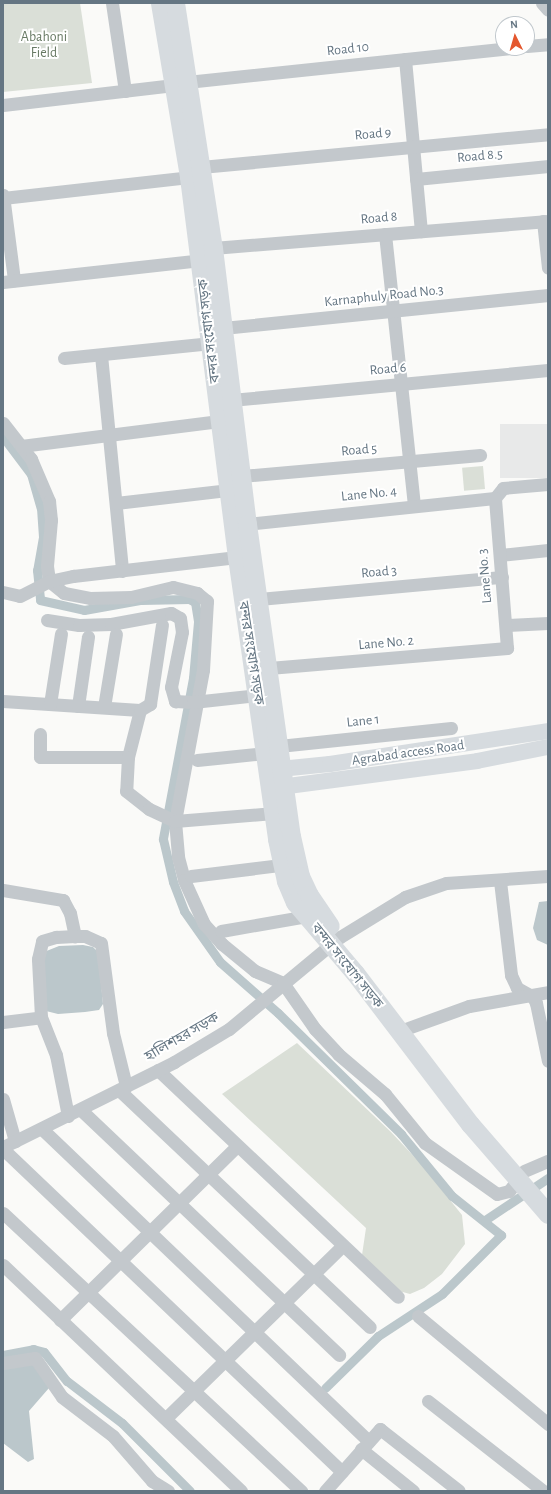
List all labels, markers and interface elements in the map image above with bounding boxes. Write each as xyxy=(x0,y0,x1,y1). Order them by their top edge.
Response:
north arrow xyxy=(495,16,535,56)
text: N xyxy=(510,19,518,30)
park label: Abahoni Field xyxy=(21,29,67,62)
street label: Road 10 xyxy=(326,38,370,60)
street label: Road 9 xyxy=(354,124,392,144)
street label: Road 8.5 xyxy=(456,146,504,166)
street label: Road 8 xyxy=(360,208,398,228)
street label: বন্দর সংযোগ সড়ক xyxy=(194,278,224,384)
street label: Karnaphuly Road No.3 xyxy=(323,281,445,311)
street label: Road 6 xyxy=(369,359,407,379)
street label: Road 5 xyxy=(340,440,378,460)
street label: Lane No. 4 xyxy=(340,483,398,505)
street label: Lane No. 3 xyxy=(474,548,496,604)
street label: Road 3 xyxy=(360,562,398,582)
street label: বন্দর সংযোগ সড়ক xyxy=(235,600,267,706)
street label: Lane No. 2 xyxy=(358,632,414,654)
street label: Lane 1 xyxy=(346,711,380,731)
street label: Agrabad access Road xyxy=(351,737,465,769)
street label: বন্দর সংযোগ সড়ক xyxy=(308,920,386,1012)
street label: হালিশহর সড়ক xyxy=(142,1009,222,1065)

